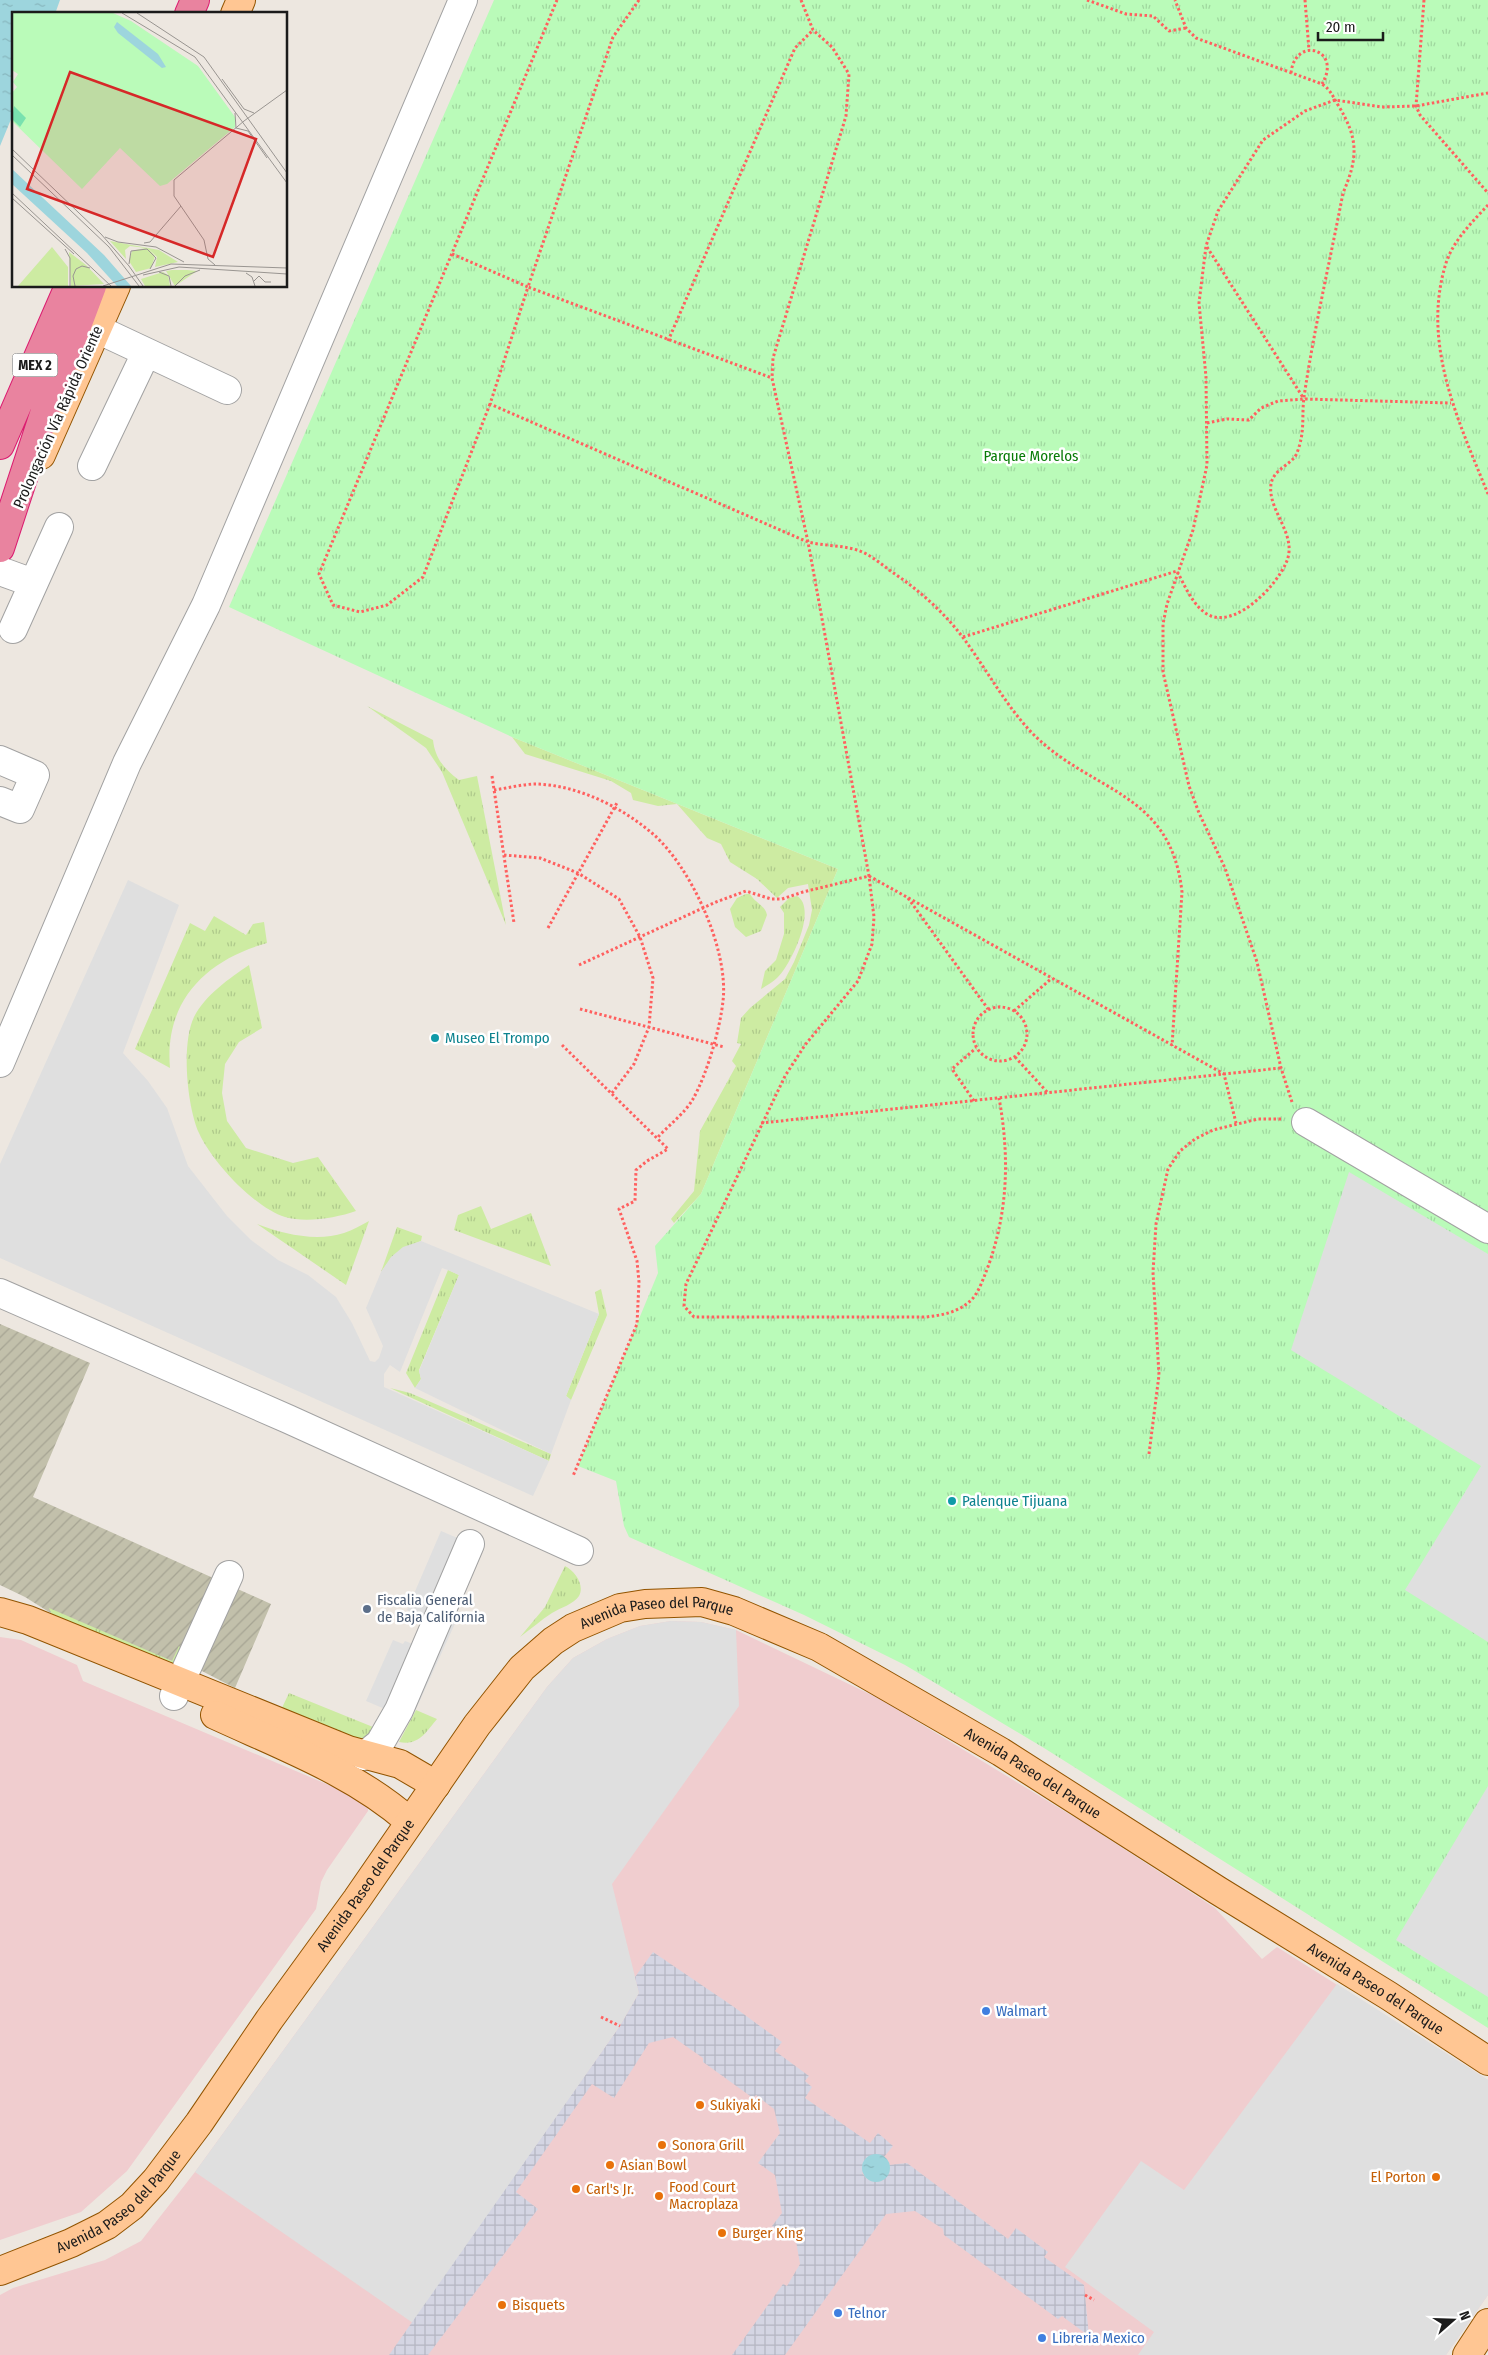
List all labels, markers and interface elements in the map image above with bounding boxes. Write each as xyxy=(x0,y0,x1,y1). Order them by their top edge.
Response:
scale bar xyxy=(1318,10,1383,42)
inset map xyxy=(12,12,288,288)
text: 20 m xyxy=(1326,18,1356,36)
street label: Prolongación Vía Rápida Oriente xyxy=(10,323,106,511)
road number: MEX 2 xyxy=(12,354,58,376)
park label: Parque Morelos xyxy=(983,447,1079,465)
place label: Museo El Trompo xyxy=(445,1029,550,1047)
marker: Museo El Trompo xyxy=(429,1032,441,1044)
place label: Palenque Tijuana xyxy=(962,1492,1067,1510)
marker: Palenque Tijuana xyxy=(946,1495,958,1507)
place label: Fiscalia General de Baja California xyxy=(377,1591,485,1626)
street label: Avenida Paseo del Parque xyxy=(577,1593,736,1633)
marker: Fiscalia General de Baja California xyxy=(361,1603,373,1615)
street label: Avenida Paseo del Parque xyxy=(961,1724,1104,1823)
street label: Avenida Paseo del Parque xyxy=(313,1816,418,1955)
street label: Avenida Paseo del Parque xyxy=(1304,1939,1447,2038)
place label: Walmart xyxy=(996,2002,1047,2020)
marker: Walmart xyxy=(980,2005,992,2017)
place label: Sukiyaki xyxy=(710,2096,761,2114)
marker: Sukiyaki xyxy=(694,2099,706,2111)
place label: Sonora Grill xyxy=(672,2136,744,2154)
marker: Sonora Grill xyxy=(656,2139,668,2151)
street label: Avenida Paseo del Parque xyxy=(54,2146,185,2257)
place label: Asian Bowl xyxy=(620,2156,687,2174)
marker: Asian Bowl xyxy=(604,2159,616,2171)
place label: El Porton xyxy=(1371,2168,1426,2186)
marker: El Porton xyxy=(1430,2171,1442,2183)
place label: Food Court Macroplaza xyxy=(669,2178,738,2213)
place label: Carl's Jr. xyxy=(586,2180,634,2198)
marker: Carl's Jr. xyxy=(570,2183,582,2195)
marker: Food Court Macroplaza xyxy=(653,2190,665,2202)
place label: Burger King xyxy=(732,2224,803,2242)
marker: Burger King xyxy=(716,2227,728,2239)
north arrow xyxy=(1428,2295,1478,2345)
place label: Bisquets xyxy=(512,2296,565,2314)
marker: Bisquets xyxy=(496,2299,508,2311)
place label: Telnor xyxy=(848,2304,887,2322)
marker: Telnor xyxy=(832,2307,844,2319)
text: N xyxy=(1455,2309,1474,2323)
place label: Libreria Mexico xyxy=(1052,2329,1145,2347)
marker: Libreria Mexico xyxy=(1036,2332,1048,2344)

